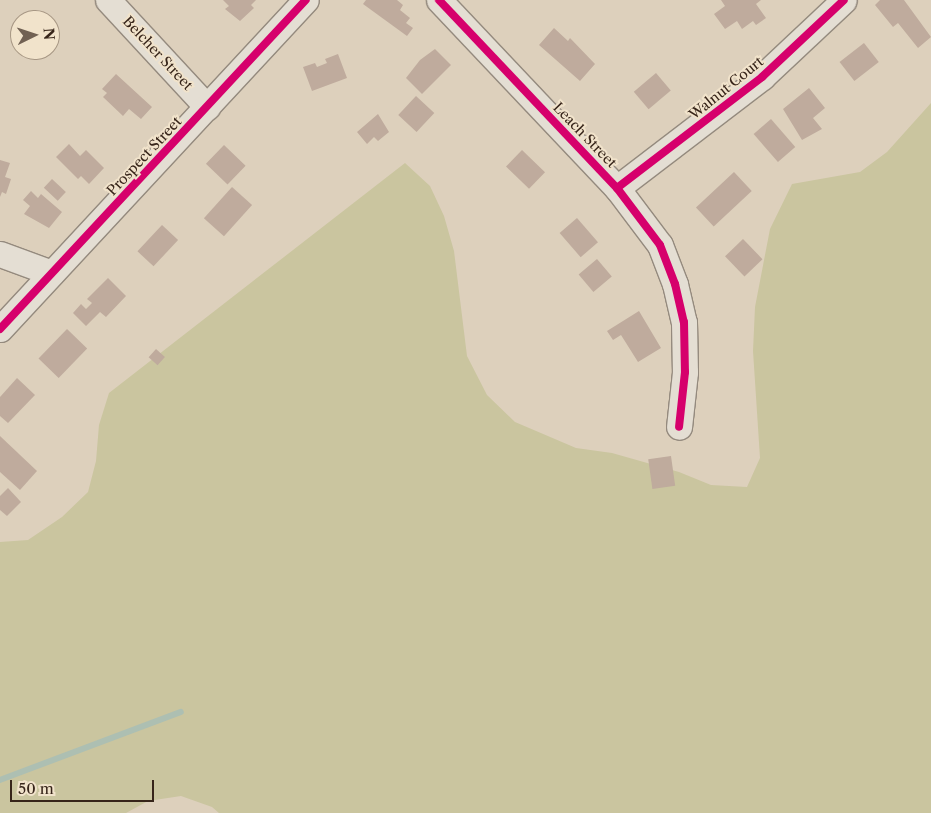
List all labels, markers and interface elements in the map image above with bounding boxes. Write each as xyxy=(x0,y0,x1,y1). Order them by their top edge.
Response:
north arrow xyxy=(10,10,60,60)
street label: Belcher Street xyxy=(119,13,197,93)
text: N xyxy=(40,27,58,41)
street label: Walnut Court xyxy=(686,53,766,123)
street label: Leach Street xyxy=(550,99,620,171)
street label: Prospect Street xyxy=(103,113,185,199)
scale bar xyxy=(12,770,156,802)
text: 50 m xyxy=(18,779,54,798)

